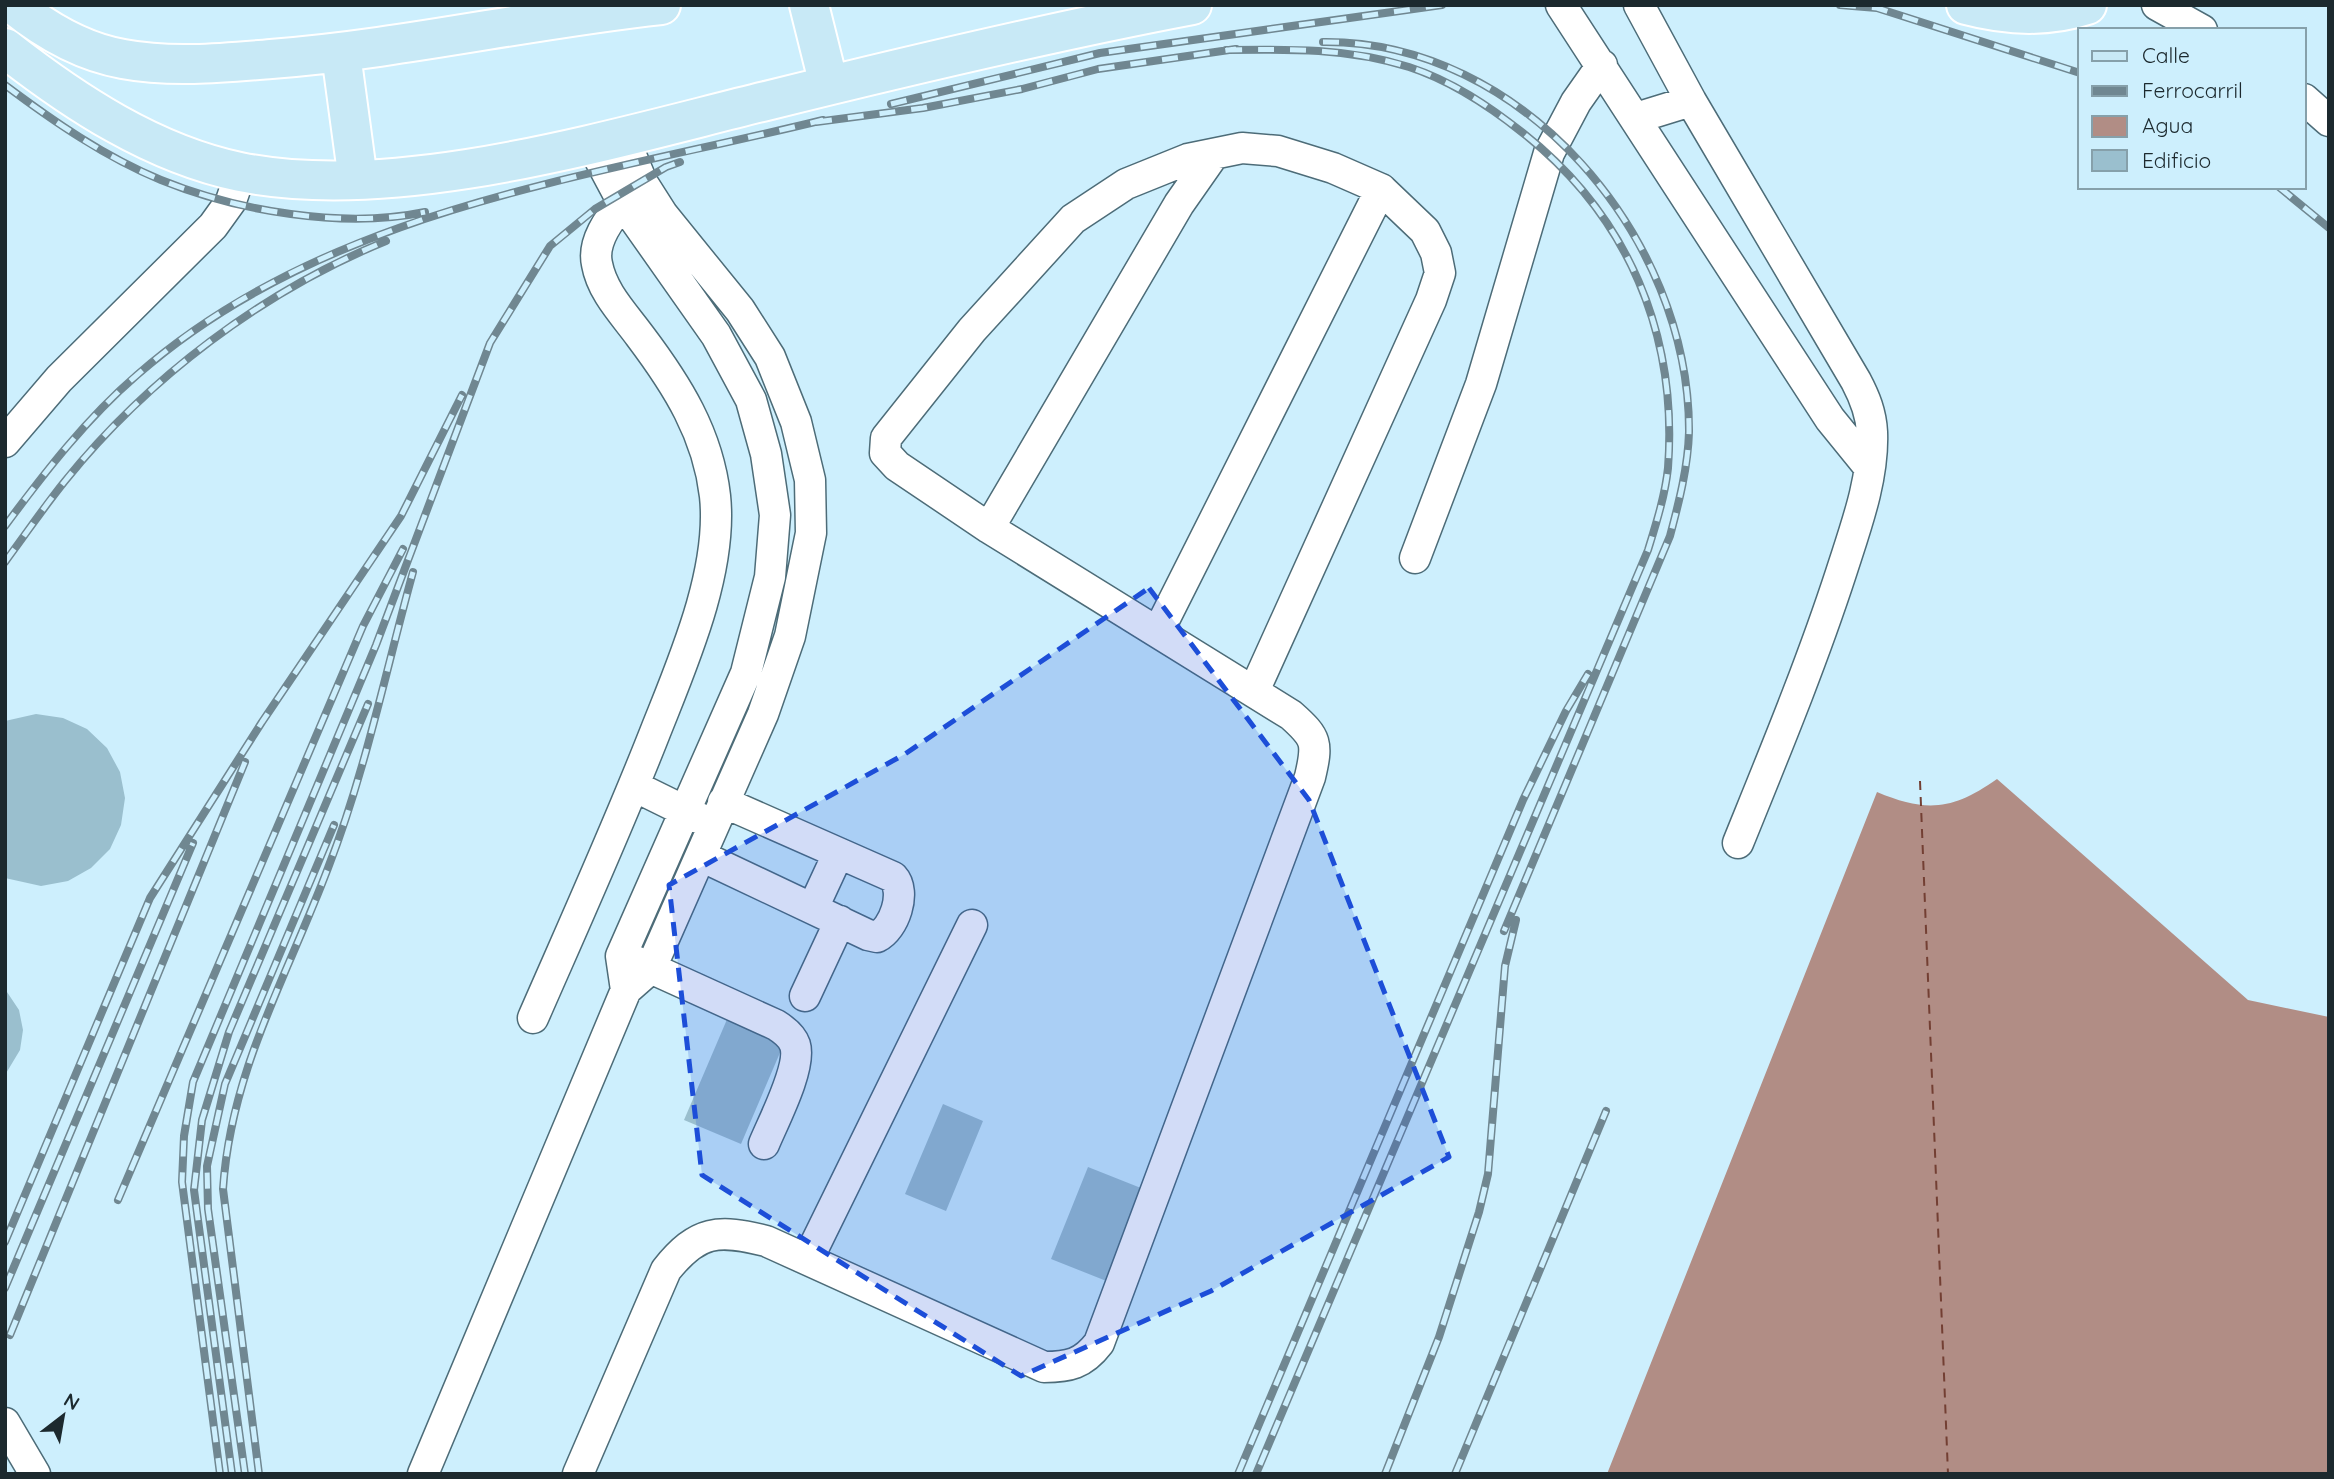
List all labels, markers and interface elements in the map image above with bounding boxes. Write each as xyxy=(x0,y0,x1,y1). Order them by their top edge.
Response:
legend xyxy=(2078,28,2306,189)
text: Calle xyxy=(2142,42,2190,68)
text: Ferrocarril xyxy=(2142,77,2243,103)
text: Agua xyxy=(2142,112,2193,138)
text: Edificio xyxy=(2142,147,2211,173)
north arrow xyxy=(28,1381,98,1451)
text: N xyxy=(60,1388,84,1415)

